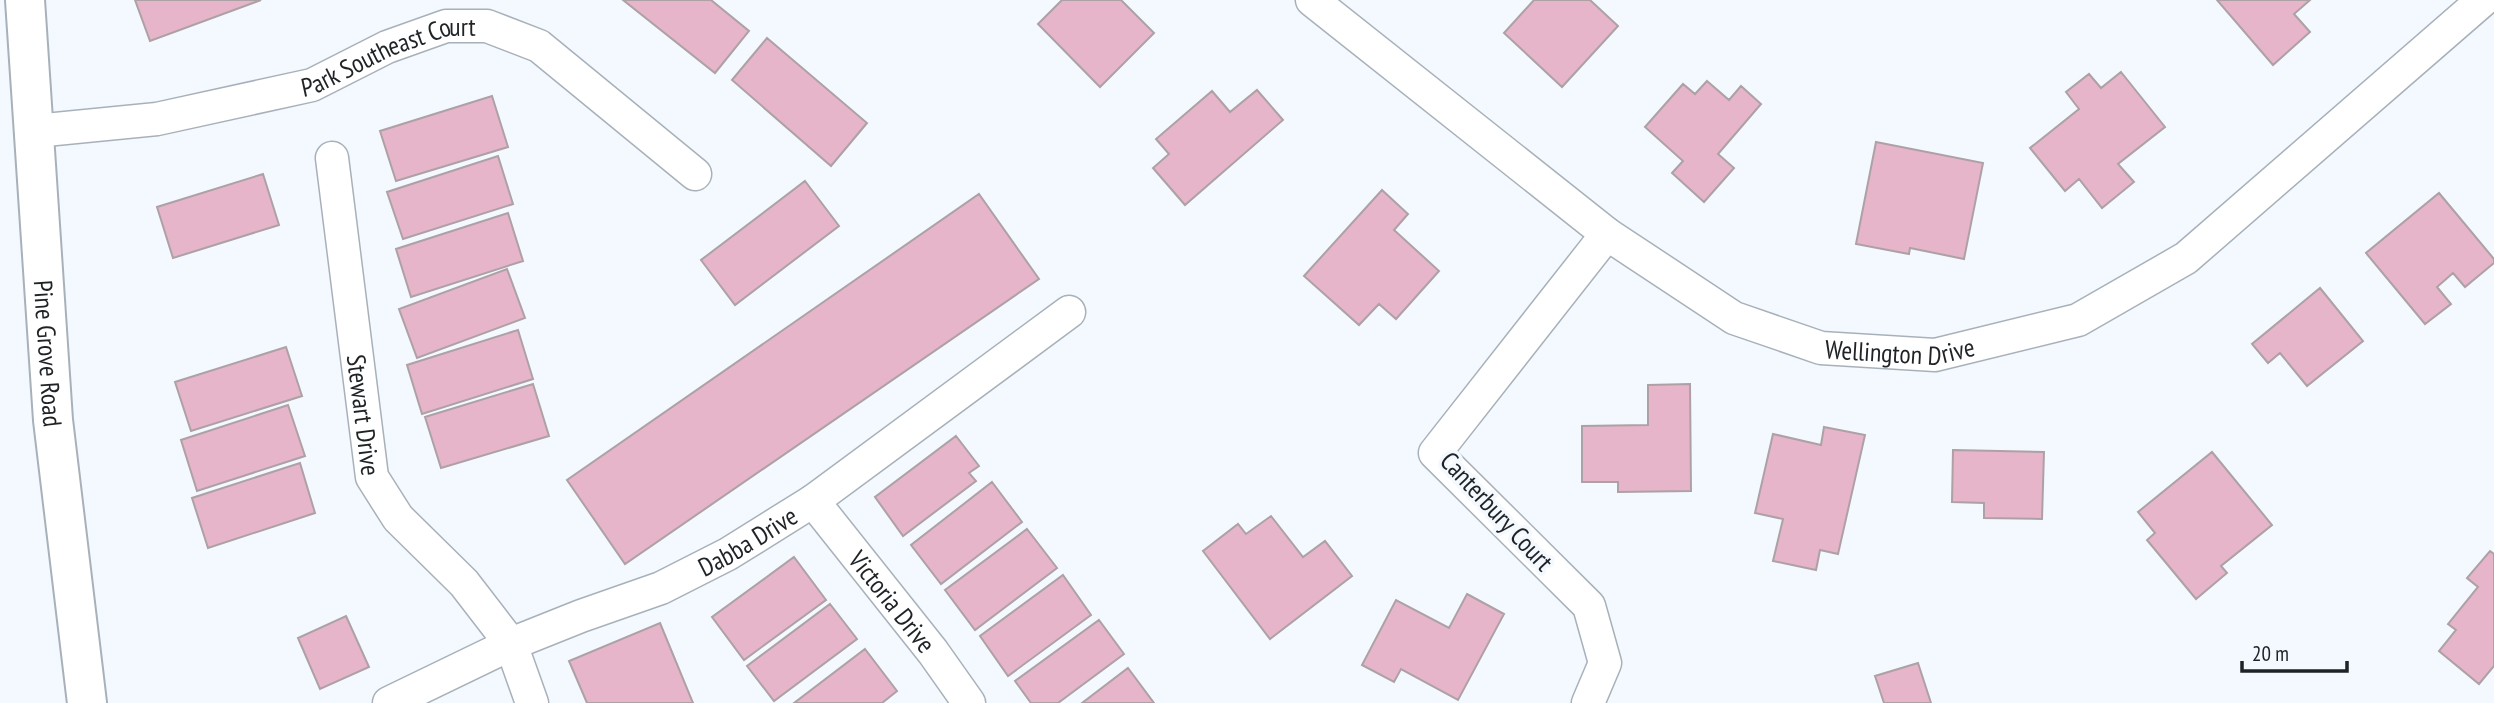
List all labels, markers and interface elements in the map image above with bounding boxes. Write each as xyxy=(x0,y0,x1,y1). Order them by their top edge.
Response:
street label: Park Southeast Court xyxy=(298,9,476,103)
street label: Pine Grove Road xyxy=(27,279,70,428)
street label: Wellington Drive xyxy=(1824,329,1978,372)
street label: Stewart Drive xyxy=(340,352,388,478)
street label: Canterbury Court xyxy=(1433,445,1561,577)
street label: Dabba Drive xyxy=(692,499,803,583)
street label: Victoria Drive xyxy=(841,543,943,659)
scale bar xyxy=(2242,630,2347,674)
text: 20 m xyxy=(2252,640,2289,667)

